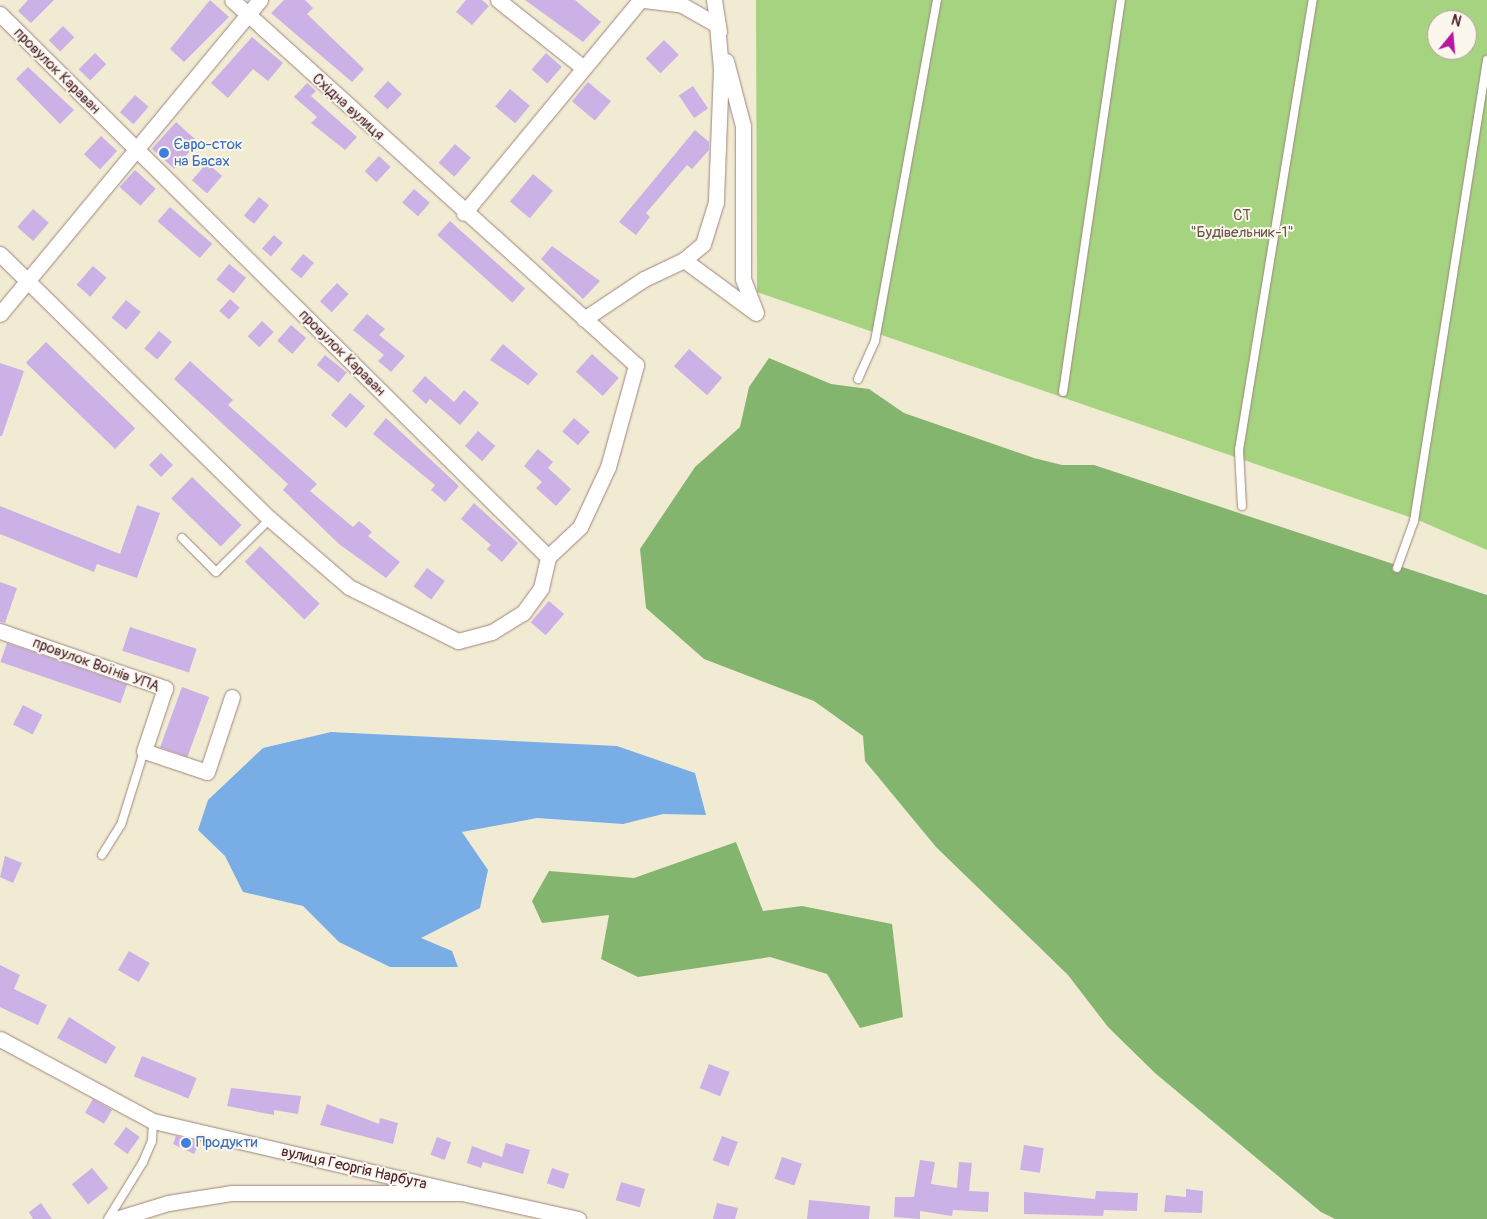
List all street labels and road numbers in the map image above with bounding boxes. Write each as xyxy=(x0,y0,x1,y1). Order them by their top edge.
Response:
street label: провулок Караван xyxy=(10,24,104,118)
street label: Східна вулиця xyxy=(308,70,388,144)
street label: провулок Караван xyxy=(295,306,389,400)
street label: провулок Воїнів УПА xyxy=(30,634,162,696)
street label: вулиця Георгія Нарбута xyxy=(279,1142,429,1194)

